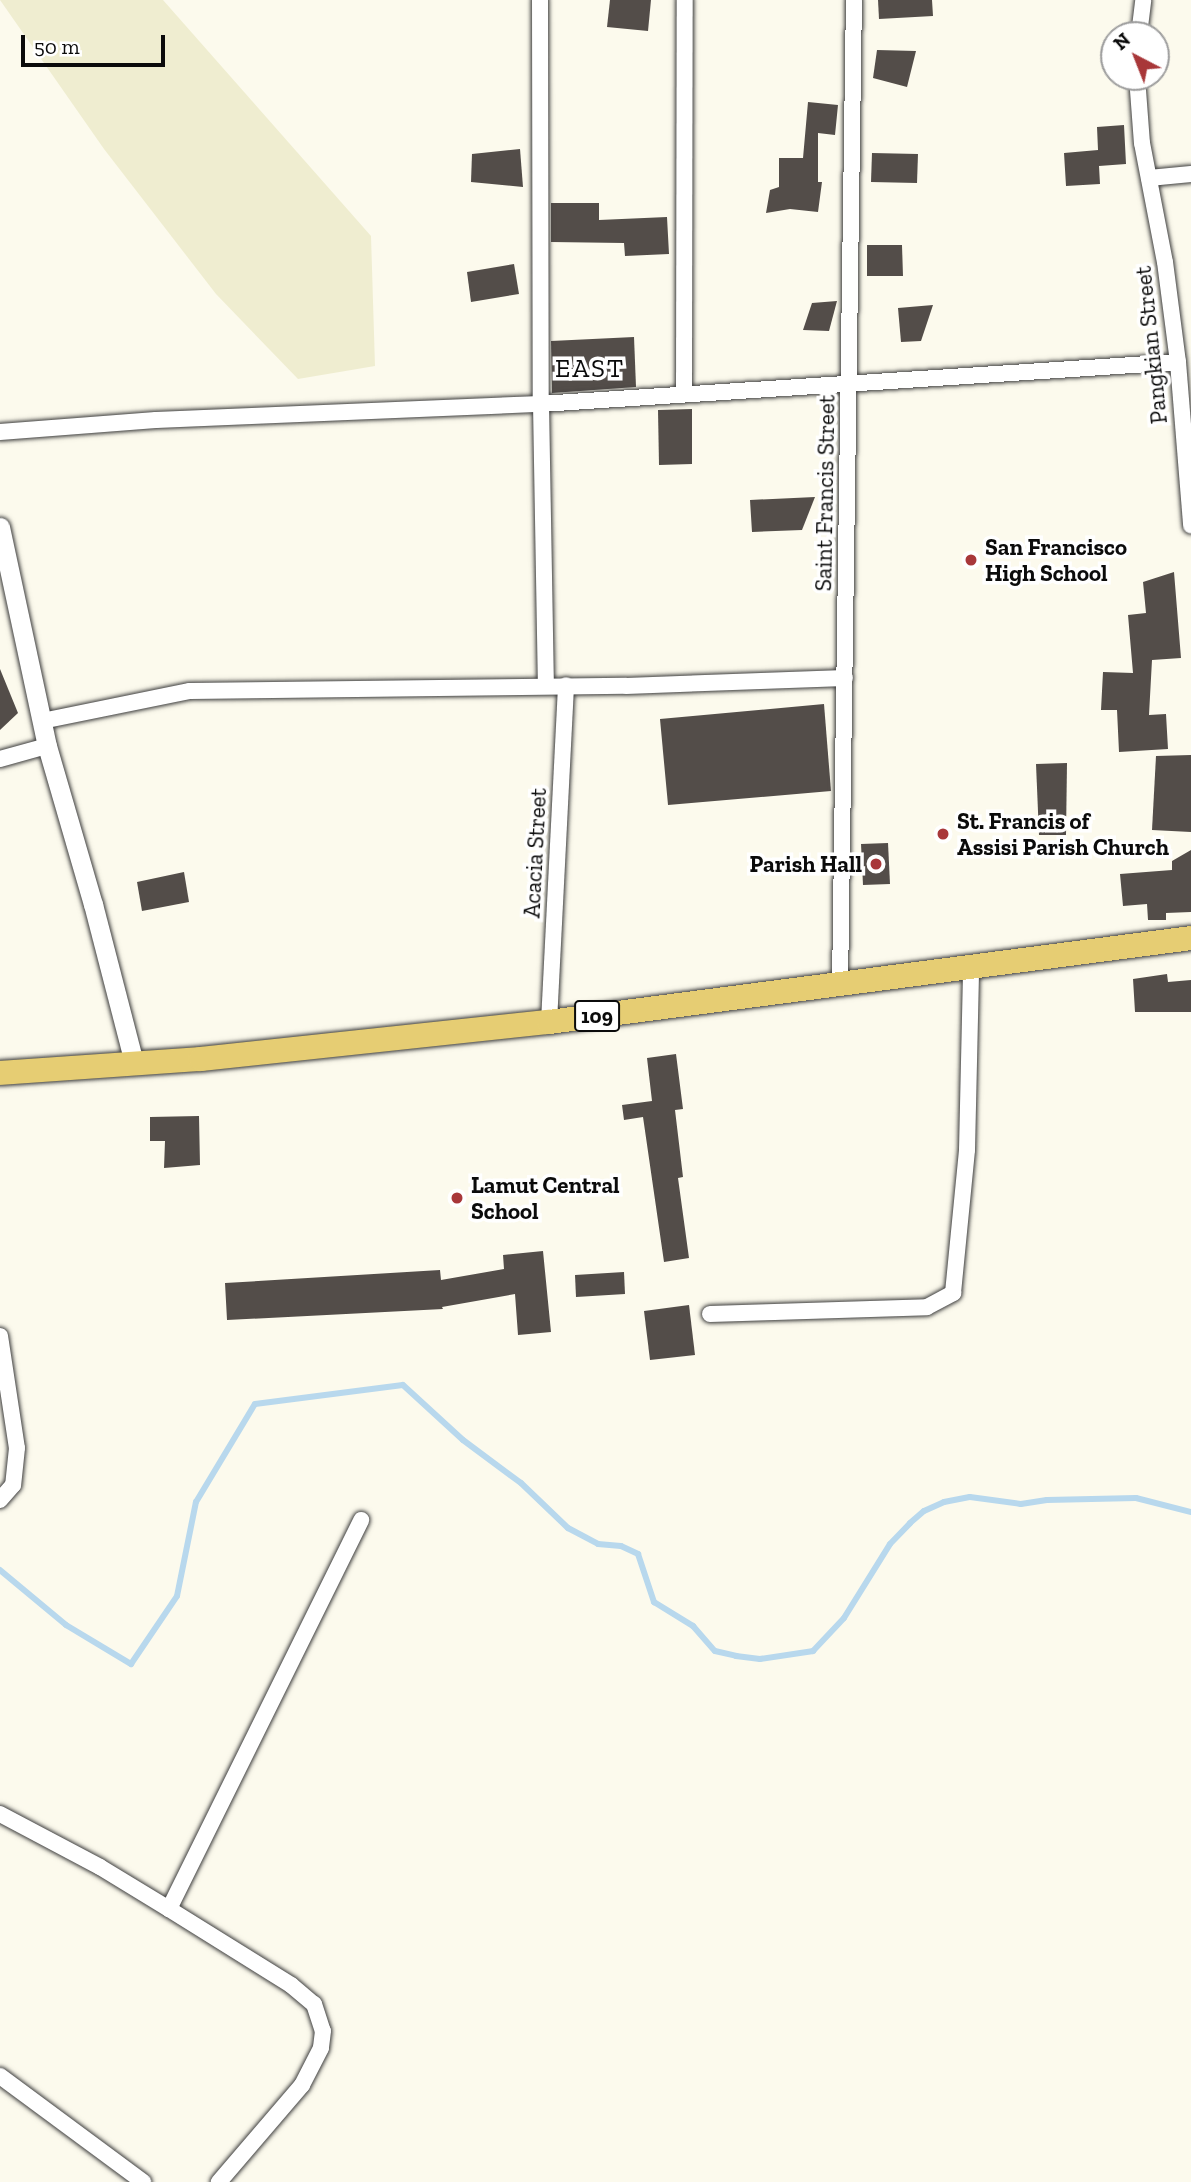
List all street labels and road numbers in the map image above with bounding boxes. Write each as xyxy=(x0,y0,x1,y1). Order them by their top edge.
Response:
street label: Pangkian Street xyxy=(1129,265,1173,425)
street label: Saint Francis Street xyxy=(809,395,841,591)
street label: Acacia Street xyxy=(518,787,552,919)
road number: 109 xyxy=(572,998,622,1034)

